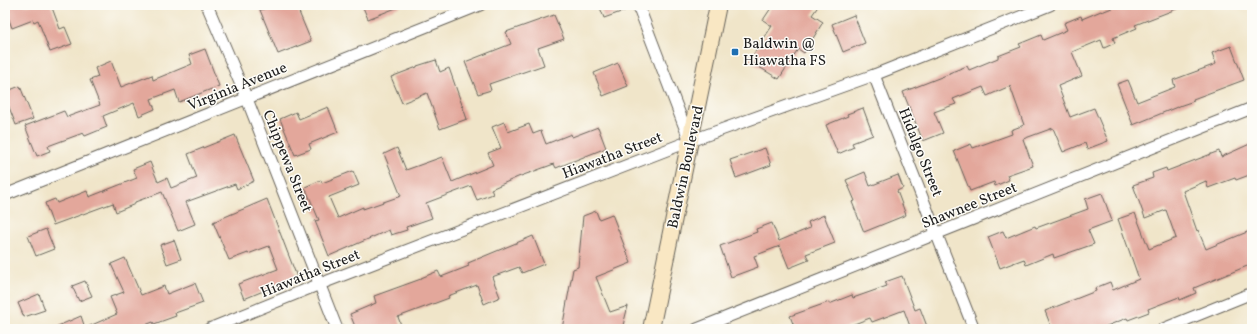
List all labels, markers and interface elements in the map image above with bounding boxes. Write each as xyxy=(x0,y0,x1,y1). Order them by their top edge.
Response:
place label: Baldwin @ Hiawatha FS xyxy=(743,34,826,72)
marker: Baldwin @ Hiawatha FS xyxy=(730,47,740,57)
street label: Virginia Avenue xyxy=(185,58,290,117)
street label: Baldwin Boulevard xyxy=(663,104,710,231)
street label: Hidalgo Street xyxy=(892,105,947,200)
street label: Chippewa Street xyxy=(256,107,317,216)
street label: Hiawatha Street xyxy=(559,128,666,185)
street label: Shawnee Street xyxy=(919,178,1020,235)
street label: Hiawatha Street xyxy=(258,245,363,304)

